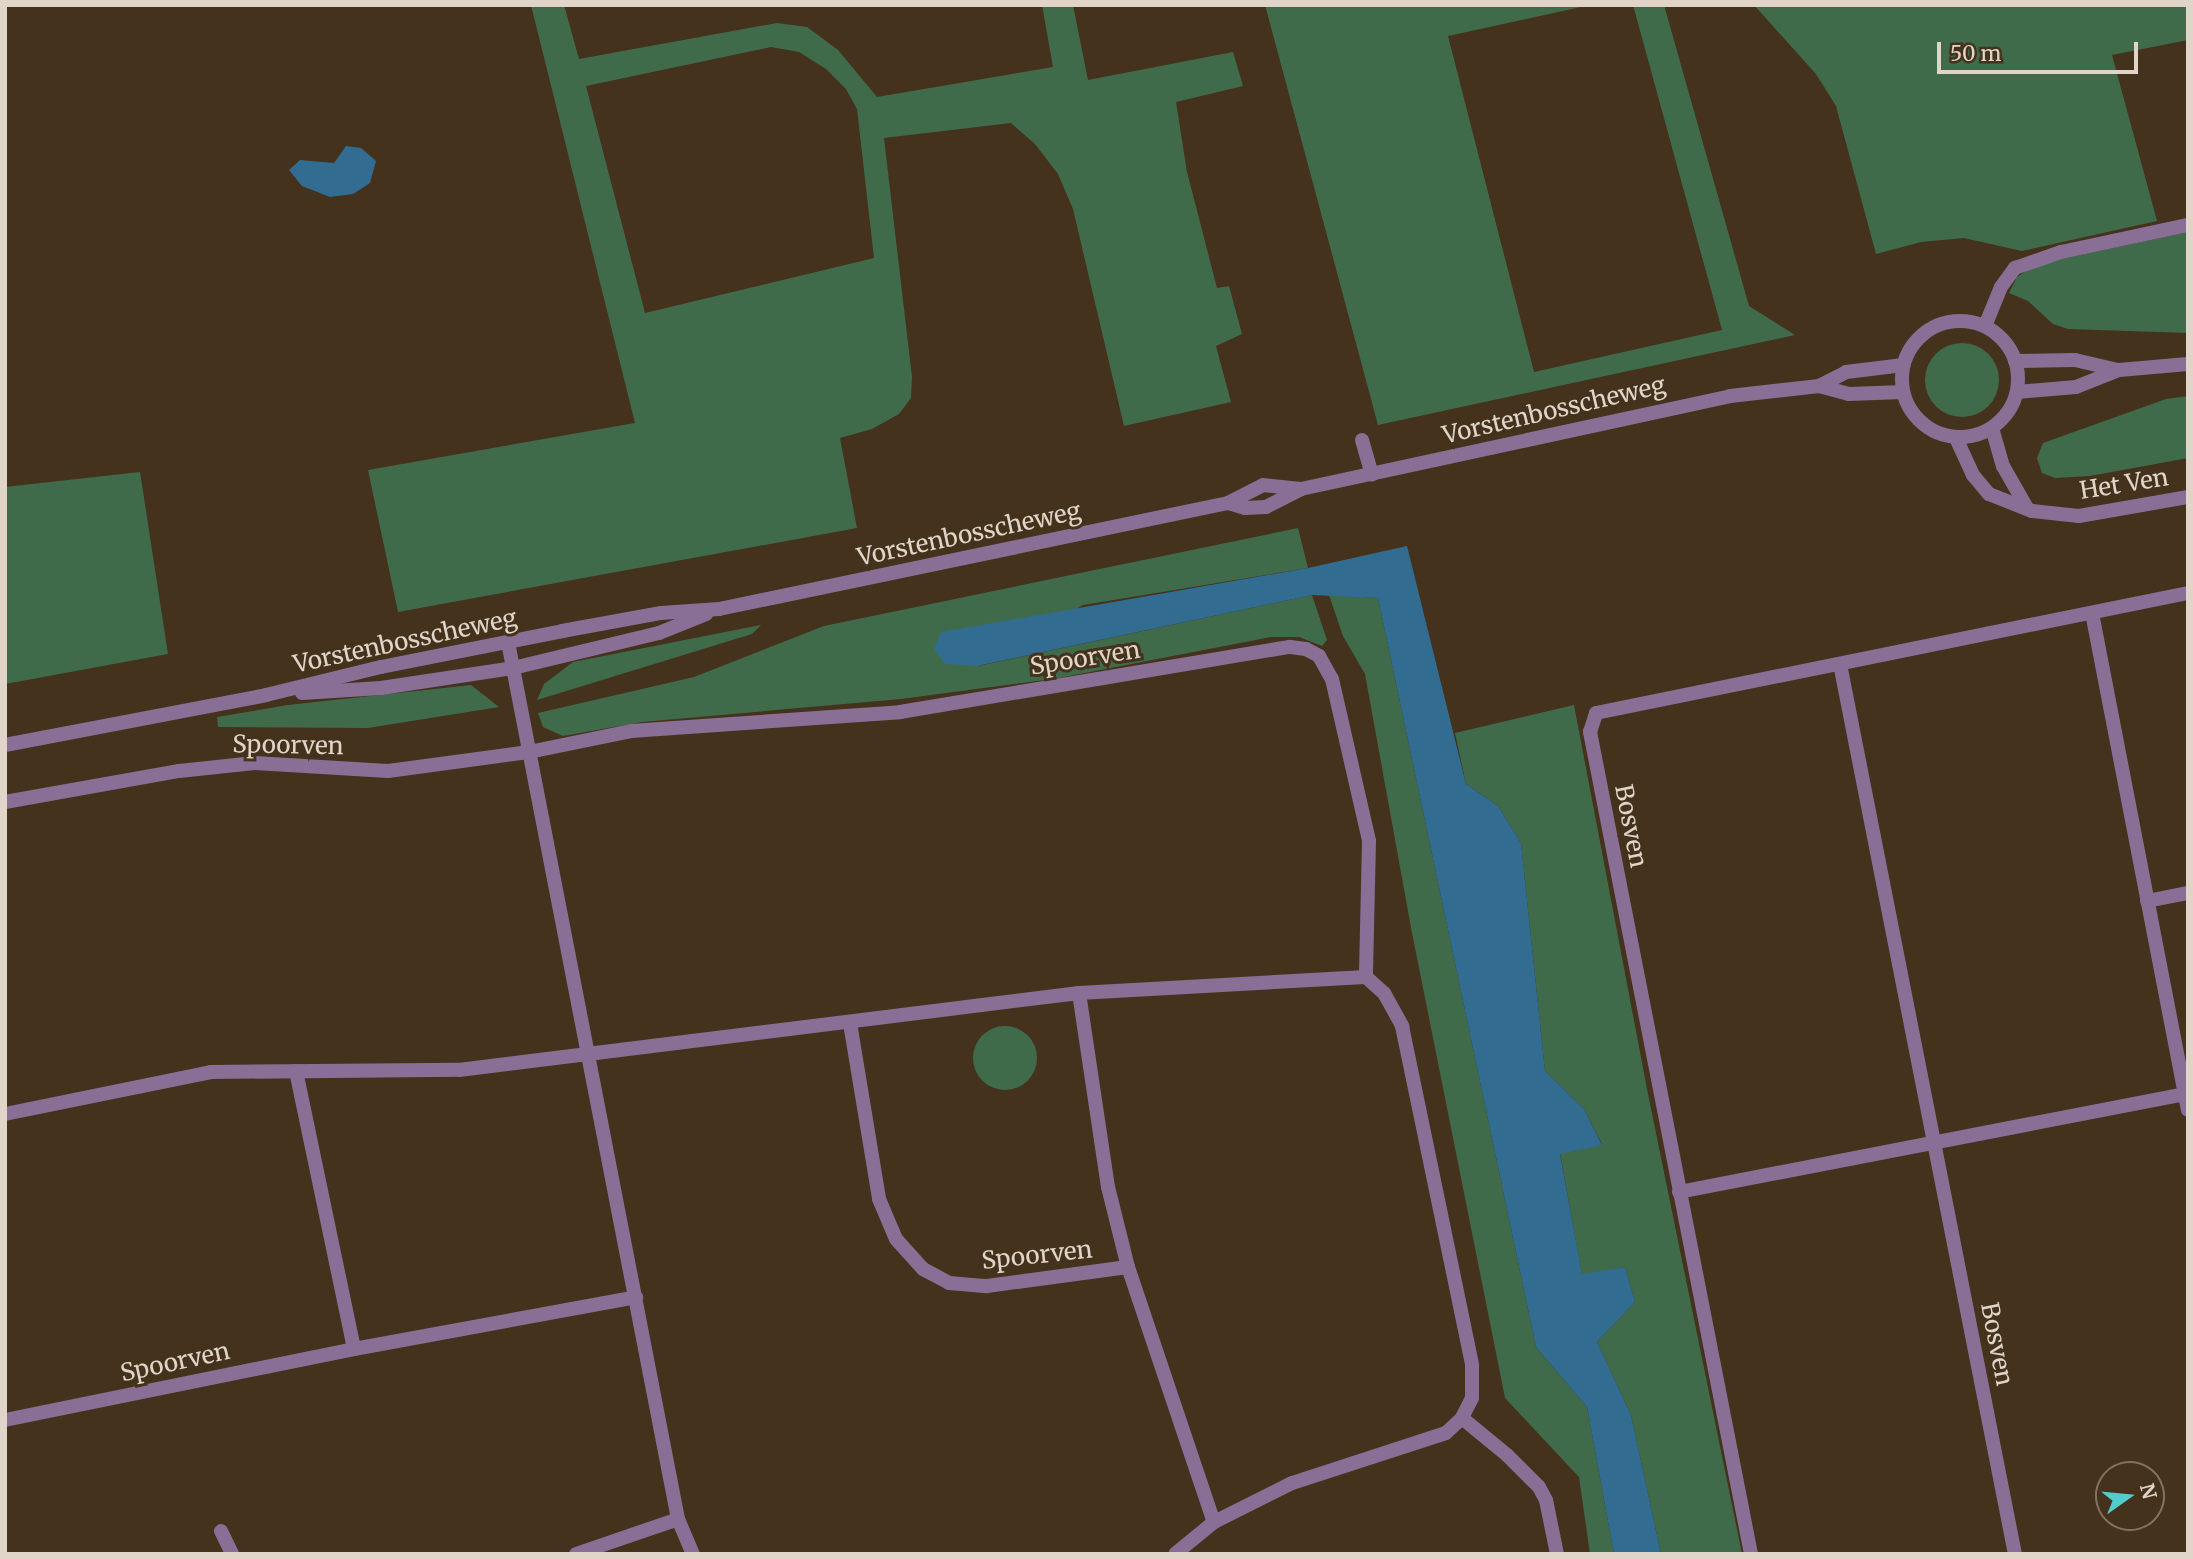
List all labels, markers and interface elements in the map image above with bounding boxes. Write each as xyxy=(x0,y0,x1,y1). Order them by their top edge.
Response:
scale bar xyxy=(1941,28,2142,72)
text: 50 m xyxy=(1950,40,2001,67)
street label: Vorstenbosscheweg xyxy=(1440,370,1668,450)
street label: Het Ven xyxy=(2078,463,2170,505)
street label: Vorstenbosscheweg xyxy=(855,496,1083,572)
street label: Vorstenbosscheweg xyxy=(291,603,519,679)
street label: Spoorven xyxy=(1028,635,1142,681)
street label: Spoorven xyxy=(232,730,344,760)
street label: Bosven xyxy=(1609,782,1653,870)
street label: Spoorven xyxy=(980,1235,1094,1275)
street label: Bosven xyxy=(1975,1300,2019,1388)
street label: Spoorven xyxy=(118,1336,232,1388)
north arrow xyxy=(2095,1461,2165,1531)
text: N xyxy=(2135,1481,2162,1501)

